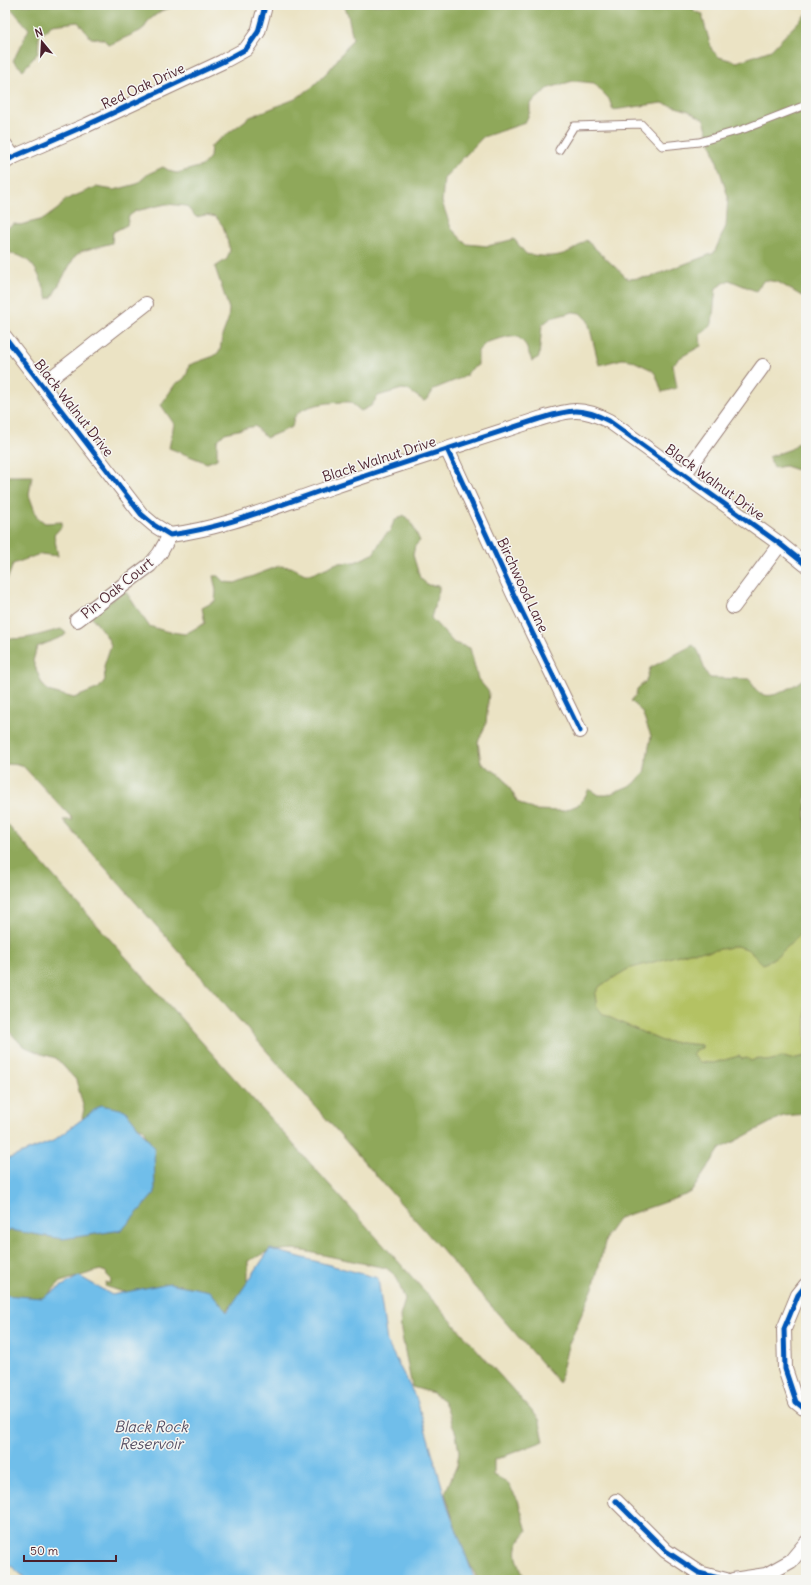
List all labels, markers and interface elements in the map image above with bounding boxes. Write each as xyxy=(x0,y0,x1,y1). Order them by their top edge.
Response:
north arrow xyxy=(22,22,62,62)
text: N xyxy=(33,25,45,40)
street label: Red Oak Drive xyxy=(98,59,188,113)
street label: Black Walnut Drive xyxy=(30,356,118,460)
street label: Black Walnut Drive xyxy=(320,432,438,486)
street label: Black Walnut Drive xyxy=(662,440,768,524)
street label: Birchwood Lane xyxy=(493,535,553,635)
street label: Pin Oak Court xyxy=(77,553,157,623)
water label: Black Rock Reservoir xyxy=(114,1417,189,1453)
scale bar xyxy=(24,1537,116,1563)
text: 50 m xyxy=(30,1543,59,1558)

